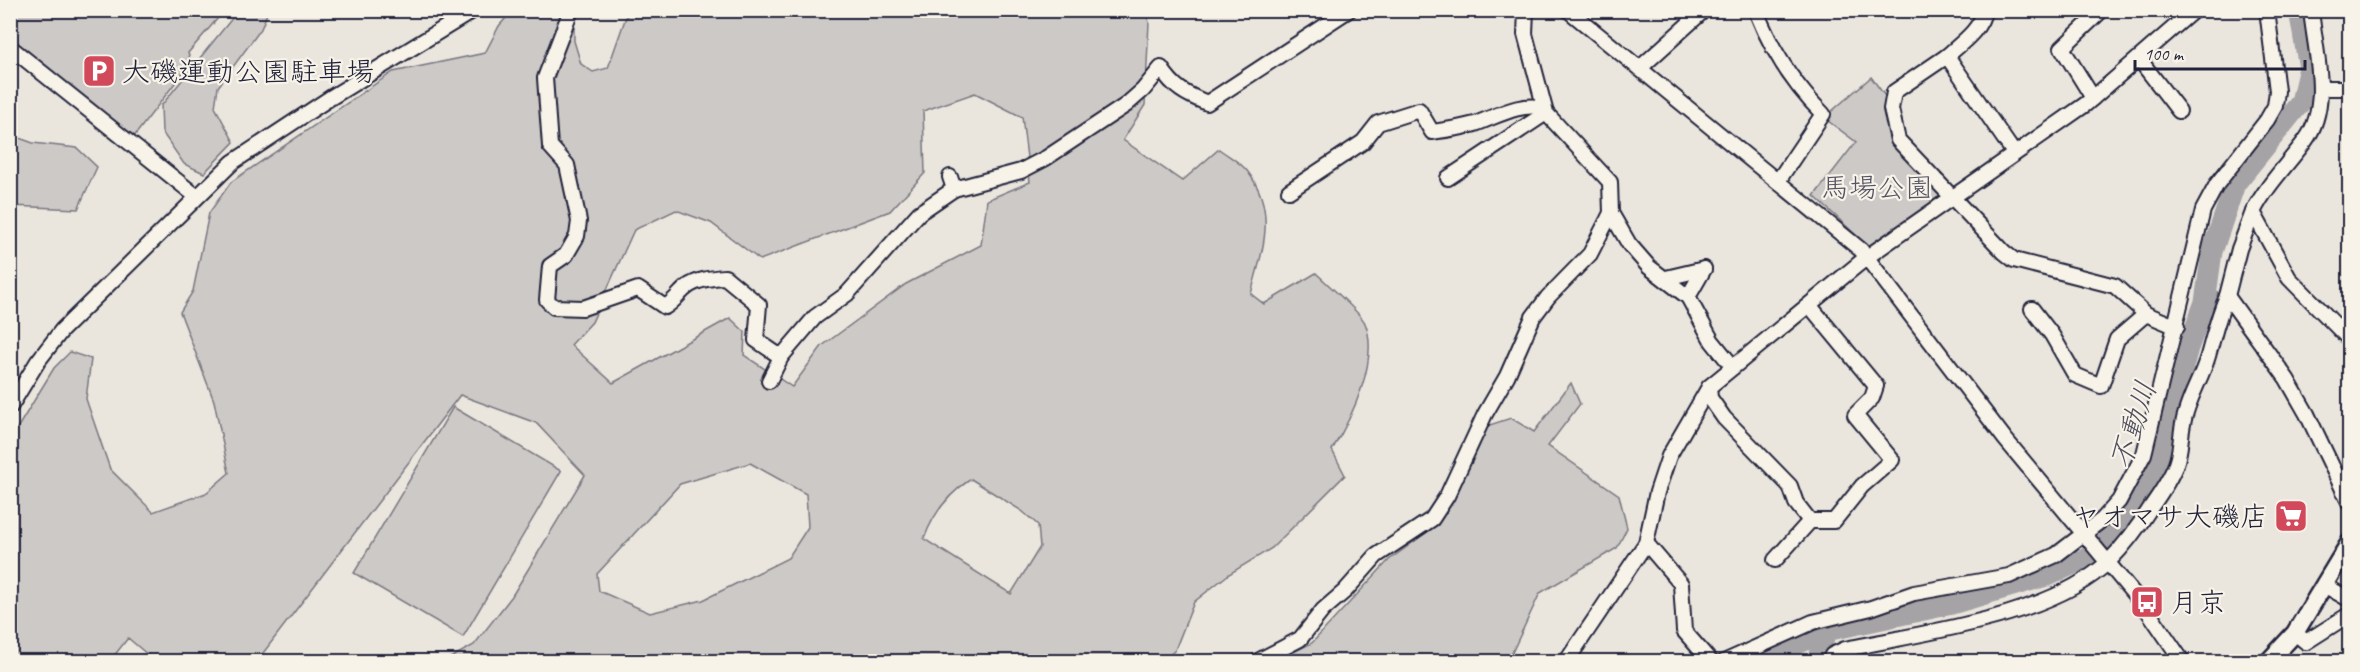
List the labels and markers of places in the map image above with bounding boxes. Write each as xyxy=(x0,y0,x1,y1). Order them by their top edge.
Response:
parking icon: 大磯運動公園駐車場 xyxy=(81,53,117,89)
place label: 大磯運動公園駐車場 xyxy=(122,54,374,89)
supermarket icon: ヤオマサ大磯店 xyxy=(2273,498,2309,534)
place label: ヤオマサ大磯店 xyxy=(2072,499,2268,534)
bus stop icon: 月京 xyxy=(2129,584,2165,620)
place label: 月京 xyxy=(2170,585,2226,620)

